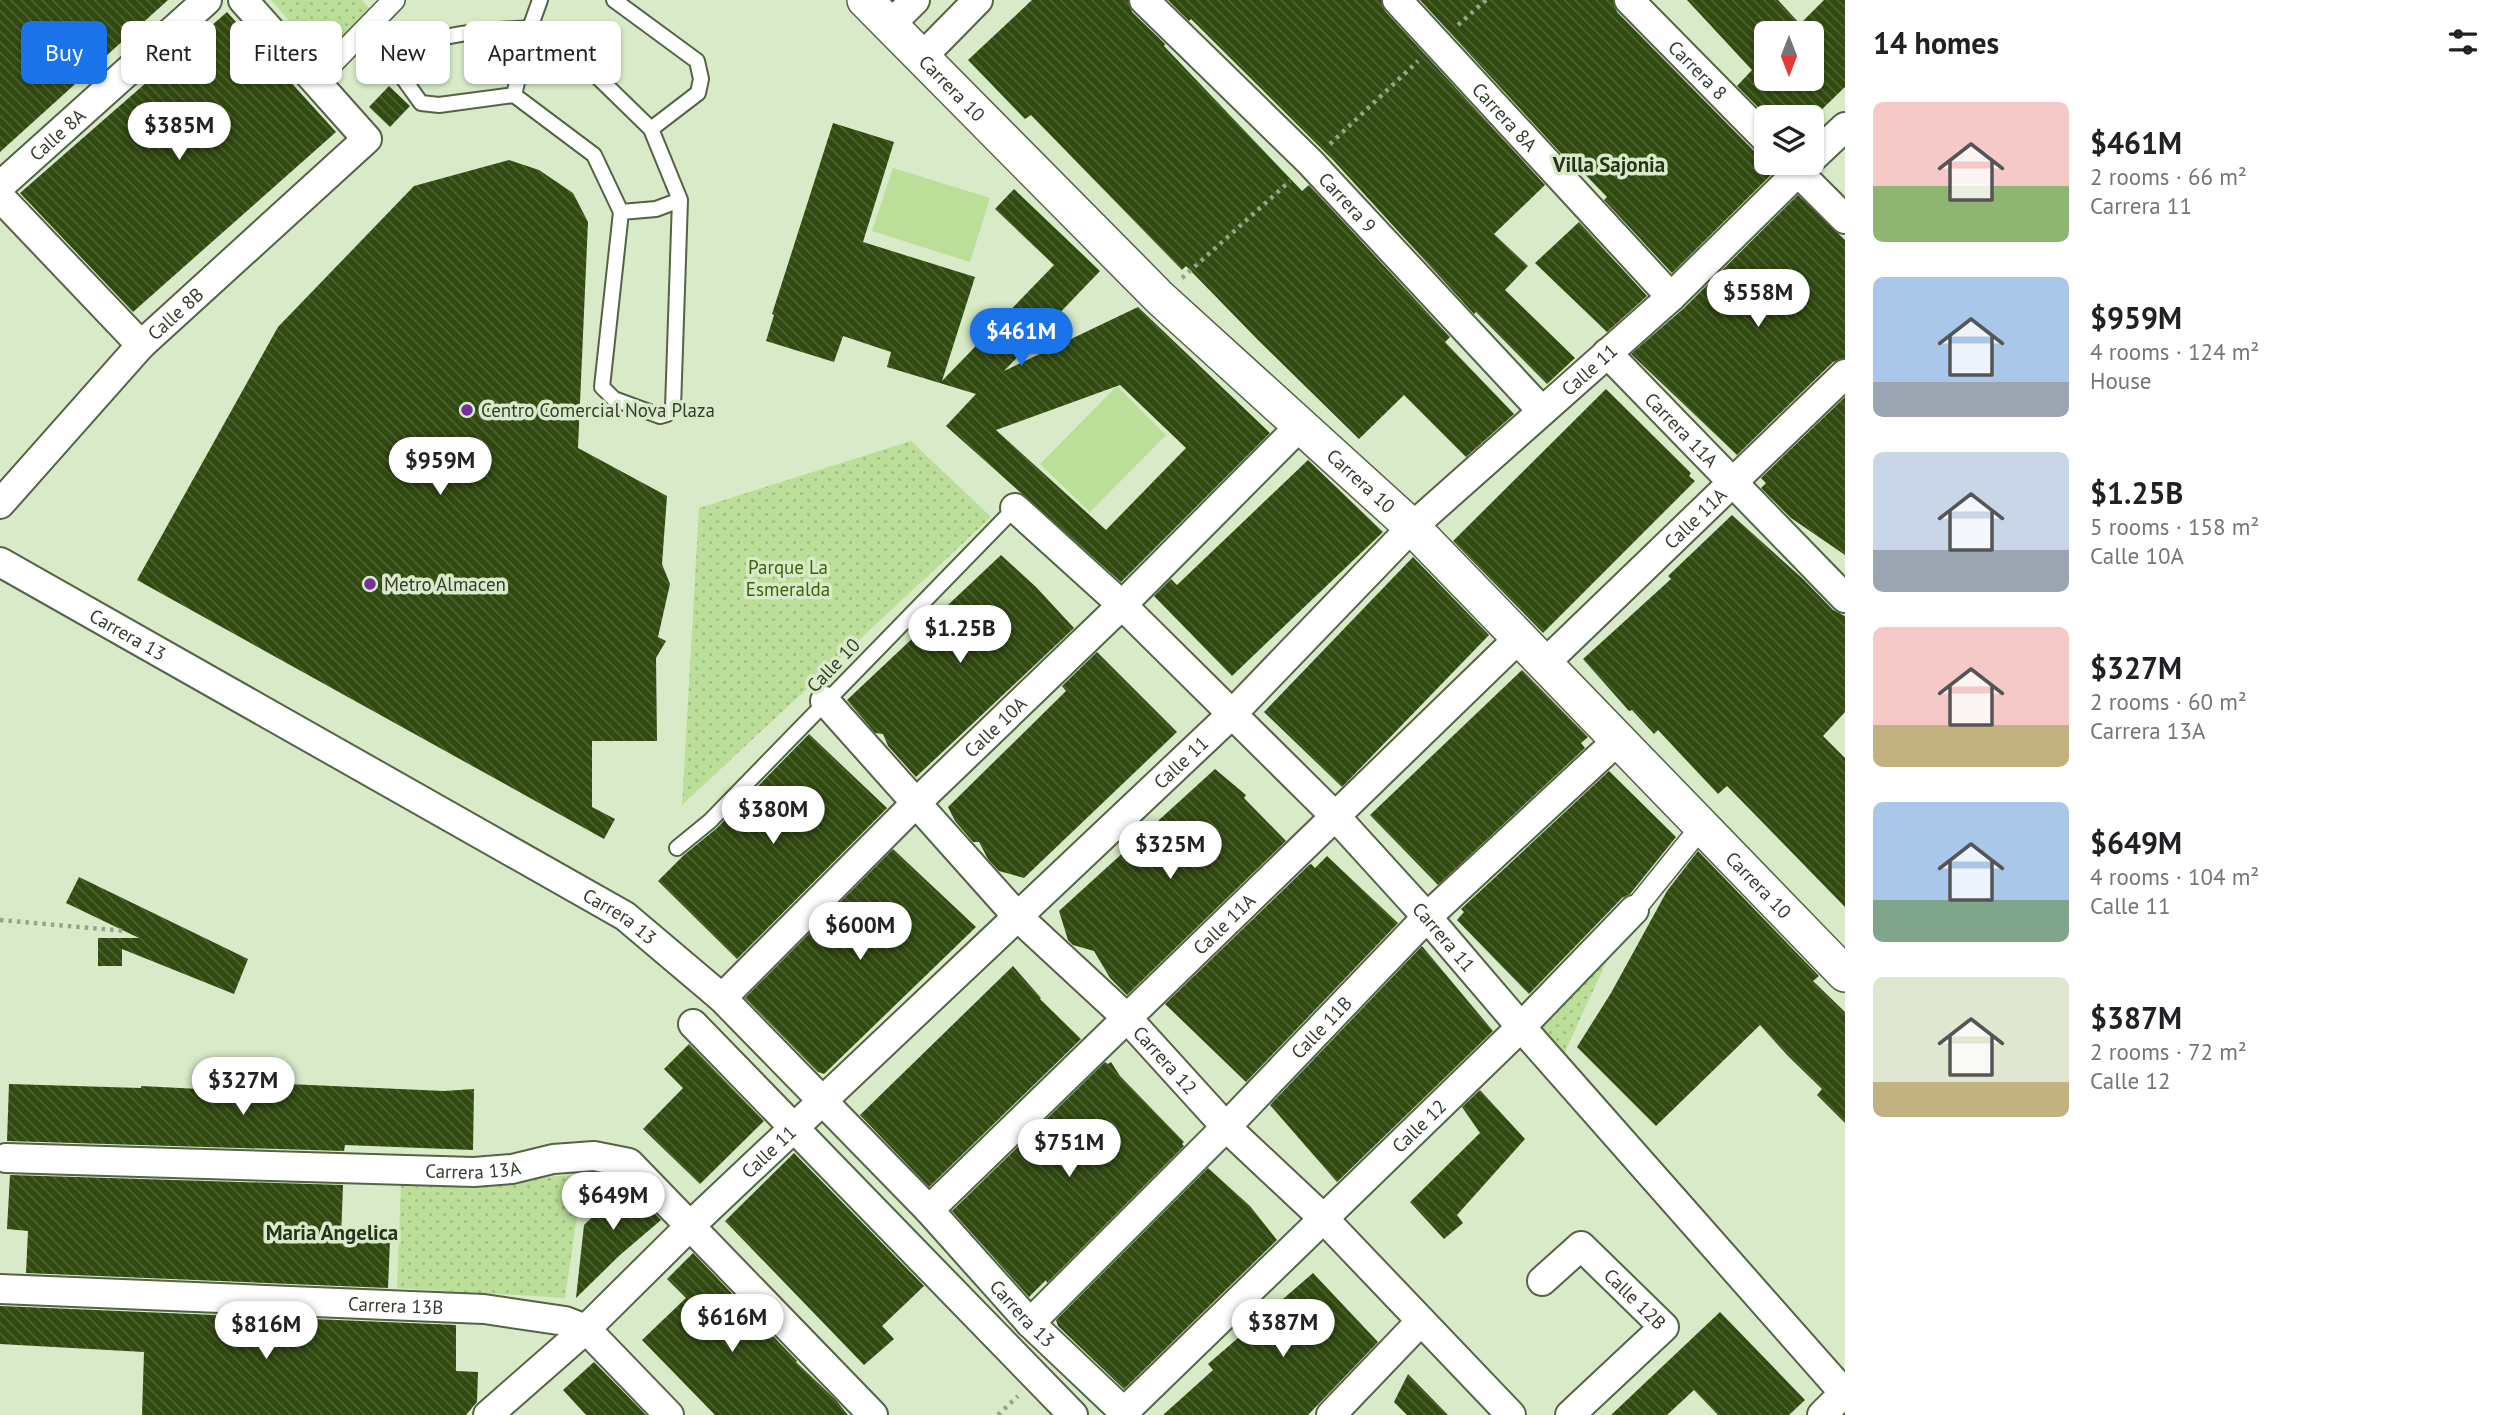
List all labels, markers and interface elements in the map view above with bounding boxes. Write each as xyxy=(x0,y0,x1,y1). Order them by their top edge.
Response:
chip: Buy xyxy=(21,21,107,84)
chip: Rent xyxy=(121,21,216,84)
chip: Filters xyxy=(230,21,342,84)
chip: New xyxy=(356,21,450,84)
chip: Apartment xyxy=(464,21,621,84)
north arrow xyxy=(1754,21,1824,91)
map controls xyxy=(1754,21,1824,175)
text: 14 homes xyxy=(1873,23,1999,62)
icon: filters xyxy=(2444,23,2482,61)
street label: Carrera 8 xyxy=(1663,35,1732,105)
street label: Carrera 10 xyxy=(914,50,990,127)
street label: Carrera 8A xyxy=(1467,77,1542,156)
pin: $385M xyxy=(130,102,228,162)
street label: Calle 8A xyxy=(24,103,90,166)
button: layers xyxy=(1754,105,1824,175)
text: $385M xyxy=(144,110,214,139)
text: $461M xyxy=(2090,123,2182,162)
icon: home xyxy=(1929,130,2013,214)
district label: Villa Sajonia xyxy=(1552,151,1665,178)
text: 2 rooms · 66 m² xyxy=(2090,162,2247,191)
street label: Carrera 9 xyxy=(1314,167,1381,237)
text: Carrera 11 xyxy=(2090,191,2192,220)
pin: $558M xyxy=(1709,270,1807,329)
text: $558M xyxy=(1723,277,1793,306)
street label: Calle 8B xyxy=(142,282,208,345)
text: $959M xyxy=(2090,298,2182,337)
icon: home xyxy=(1929,305,2013,389)
pin: $461M xyxy=(972,308,1070,368)
text: $461M xyxy=(986,316,1056,345)
text: 4 rooms · 124 m² xyxy=(2090,337,2259,366)
street label: Calle 11 xyxy=(1556,339,1622,401)
text: House xyxy=(2090,366,2152,395)
street label: Carrera 11A xyxy=(1640,387,1723,472)
place label: Centro Comercial Nova Plaza xyxy=(481,398,715,422)
marker: Centro Comercial Nova Plaza xyxy=(459,402,475,418)
pin: $959M xyxy=(391,438,489,497)
street label: Carrera 10 xyxy=(1322,443,1400,518)
text: $959M xyxy=(405,445,475,474)
text: $1.25B xyxy=(2090,473,2183,512)
icon: home xyxy=(1929,480,2013,564)
street label: Calle 11A xyxy=(1659,483,1732,554)
text: 5 rooms · 158 m² xyxy=(2090,512,2259,541)
text: Calle 10A xyxy=(2090,541,2184,570)
park label: Parque La Esmeralda xyxy=(746,555,830,601)
place label: Metro Almacen xyxy=(384,572,506,596)
marker: Metro Almacen xyxy=(362,576,378,592)
street label: Carrera 13 xyxy=(85,603,170,666)
pin: $1.25B xyxy=(903,606,1017,665)
text: $1.25B xyxy=(924,613,996,642)
street label: Calle 10 xyxy=(801,633,865,697)
text: $327M xyxy=(2090,648,2182,687)
icon: home xyxy=(1929,655,2013,739)
text: 2 rooms · 60 m² xyxy=(2090,687,2247,716)
street label: Calle 10A xyxy=(959,691,1032,762)
text: Carrera 13A xyxy=(2090,716,2205,745)
street label: Calle 11 xyxy=(1148,731,1213,794)
pin: $380M xyxy=(724,786,822,846)
text: $380M xyxy=(738,794,808,823)
pin: $325M xyxy=(1121,822,1219,881)
text: $649M xyxy=(2090,823,2182,862)
text: $325M xyxy=(1135,829,1205,858)
icon: home xyxy=(1929,830,2013,914)
street label: Carrera 10 xyxy=(1721,846,1797,923)
text: 4 rooms · 104 m² xyxy=(2090,862,2259,891)
street label: Carrera 13 xyxy=(579,883,662,950)
street label: Calle 11A xyxy=(1188,888,1260,960)
text: Calle 11 xyxy=(2090,891,2170,920)
street label: Carrera 11 xyxy=(1407,897,1480,977)
pin: $600M xyxy=(811,902,909,962)
text: $600M xyxy=(825,910,895,939)
street label: Calle 11B xyxy=(1286,991,1357,1064)
text: $387M xyxy=(2090,998,2182,1037)
icon: home xyxy=(1929,1005,2013,1089)
street label: Carrera 12 xyxy=(1128,1021,1202,1099)
text: 2 rooms · 72 m² xyxy=(2090,1037,2247,1066)
pin: $327M xyxy=(194,1058,292,1117)
text: $327M xyxy=(208,1065,278,1094)
text: Calle 12 xyxy=(2090,1066,2170,1095)
street label: Calle 12 xyxy=(1387,1094,1451,1158)
street label: Calle 11 xyxy=(736,1120,801,1183)
pin: $751M xyxy=(1020,1120,1118,1179)
text: $751M xyxy=(1034,1127,1104,1156)
street label: Carrera 13A xyxy=(425,1155,523,1184)
pin: $649M xyxy=(564,1172,662,1232)
text: $649M xyxy=(578,1180,648,1209)
district label: Maria Angelica xyxy=(266,1219,398,1246)
street label: Calle 12B xyxy=(1599,1263,1671,1335)
street label: Carrera 13 xyxy=(985,1275,1060,1352)
street label: Carrera 13B xyxy=(348,1291,444,1319)
pin: $616M xyxy=(683,1294,781,1354)
pin: $387M xyxy=(1234,1300,1332,1359)
pin: $816M xyxy=(217,1302,315,1361)
text: $616M xyxy=(697,1302,767,1331)
text: $387M xyxy=(1248,1307,1318,1336)
text: $816M xyxy=(231,1309,301,1338)

